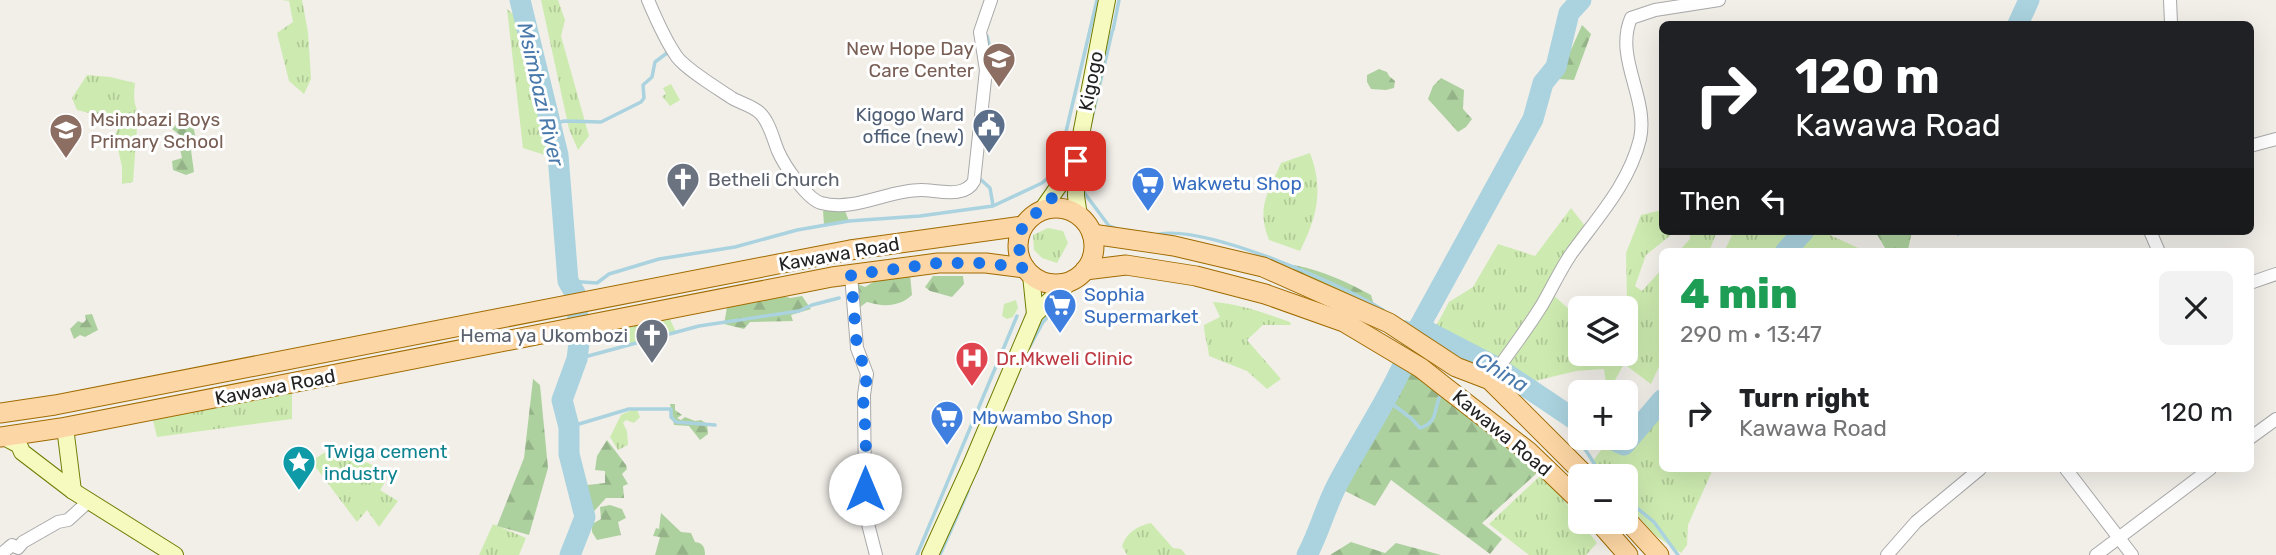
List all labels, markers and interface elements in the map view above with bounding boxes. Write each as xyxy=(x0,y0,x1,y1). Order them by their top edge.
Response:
water label: Msimbazi River xyxy=(512,20,570,169)
place label: New Hope Day Care Center xyxy=(846,37,975,82)
school or university icon: New Hope Day Care Center xyxy=(980,40,1018,89)
text: 120 m xyxy=(1795,47,1940,105)
street label: Kigogo xyxy=(1074,49,1108,113)
icon: right xyxy=(1680,49,1771,140)
place label: Kigogo Ward office (new) xyxy=(856,103,964,148)
public building icon: Kigogo Ward office (new) xyxy=(970,106,1008,155)
text: Kawawa Road xyxy=(1795,106,2001,144)
place label: Msimbazi Boys Primary School xyxy=(90,108,224,153)
school or university icon: Msimbazi Boys Primary School xyxy=(47,111,85,160)
pin xyxy=(1046,131,1106,191)
icon: arrive xyxy=(1057,142,1095,180)
church icon: Betheli Church xyxy=(664,160,702,209)
supermarket icon: Wakwetu Shop xyxy=(1129,164,1167,213)
place label: Betheli Church xyxy=(708,168,840,191)
place label: Wakwetu Shop xyxy=(1172,172,1302,195)
icon: left xyxy=(1755,182,1793,220)
text: Then xyxy=(1680,186,1741,217)
street label: Kawawa Road xyxy=(777,232,901,276)
text: 4 min xyxy=(1680,269,1798,319)
button: close xyxy=(2159,271,2233,345)
place label: Sophia Supermarket xyxy=(1084,283,1199,328)
supermarket icon: Sophia Supermarket xyxy=(1041,286,1079,335)
map controls xyxy=(1568,296,1638,534)
button: layers xyxy=(1568,296,1638,366)
church icon: Hema ya Ukombozi xyxy=(633,316,671,365)
text: 290 m · 13:47 xyxy=(1680,320,1822,348)
place label: Hema ya Ukombozi xyxy=(460,324,628,347)
hospital icon: Dr.Mkweli Clinic xyxy=(953,339,991,388)
place label: Dr.Mkweli Clinic xyxy=(996,347,1133,370)
water label: China xyxy=(1471,347,1533,397)
street label: Kawawa Road xyxy=(213,364,337,410)
button: + xyxy=(1568,380,1638,450)
text: Turn right xyxy=(1739,383,1869,414)
street label: Kawawa Road xyxy=(1448,385,1556,481)
icon: right xyxy=(1680,394,1718,432)
text: 120 m xyxy=(2161,397,2233,428)
supermarket icon: Mbwambo Shop xyxy=(928,398,966,447)
place label: Mbwambo Shop xyxy=(972,406,1113,429)
text: Kawawa Road xyxy=(1739,414,1887,442)
place label: Twiga cement industry xyxy=(324,440,448,485)
place icon: Twiga cement industry xyxy=(280,443,318,492)
position arrow xyxy=(828,452,902,526)
button: − xyxy=(1568,464,1638,534)

